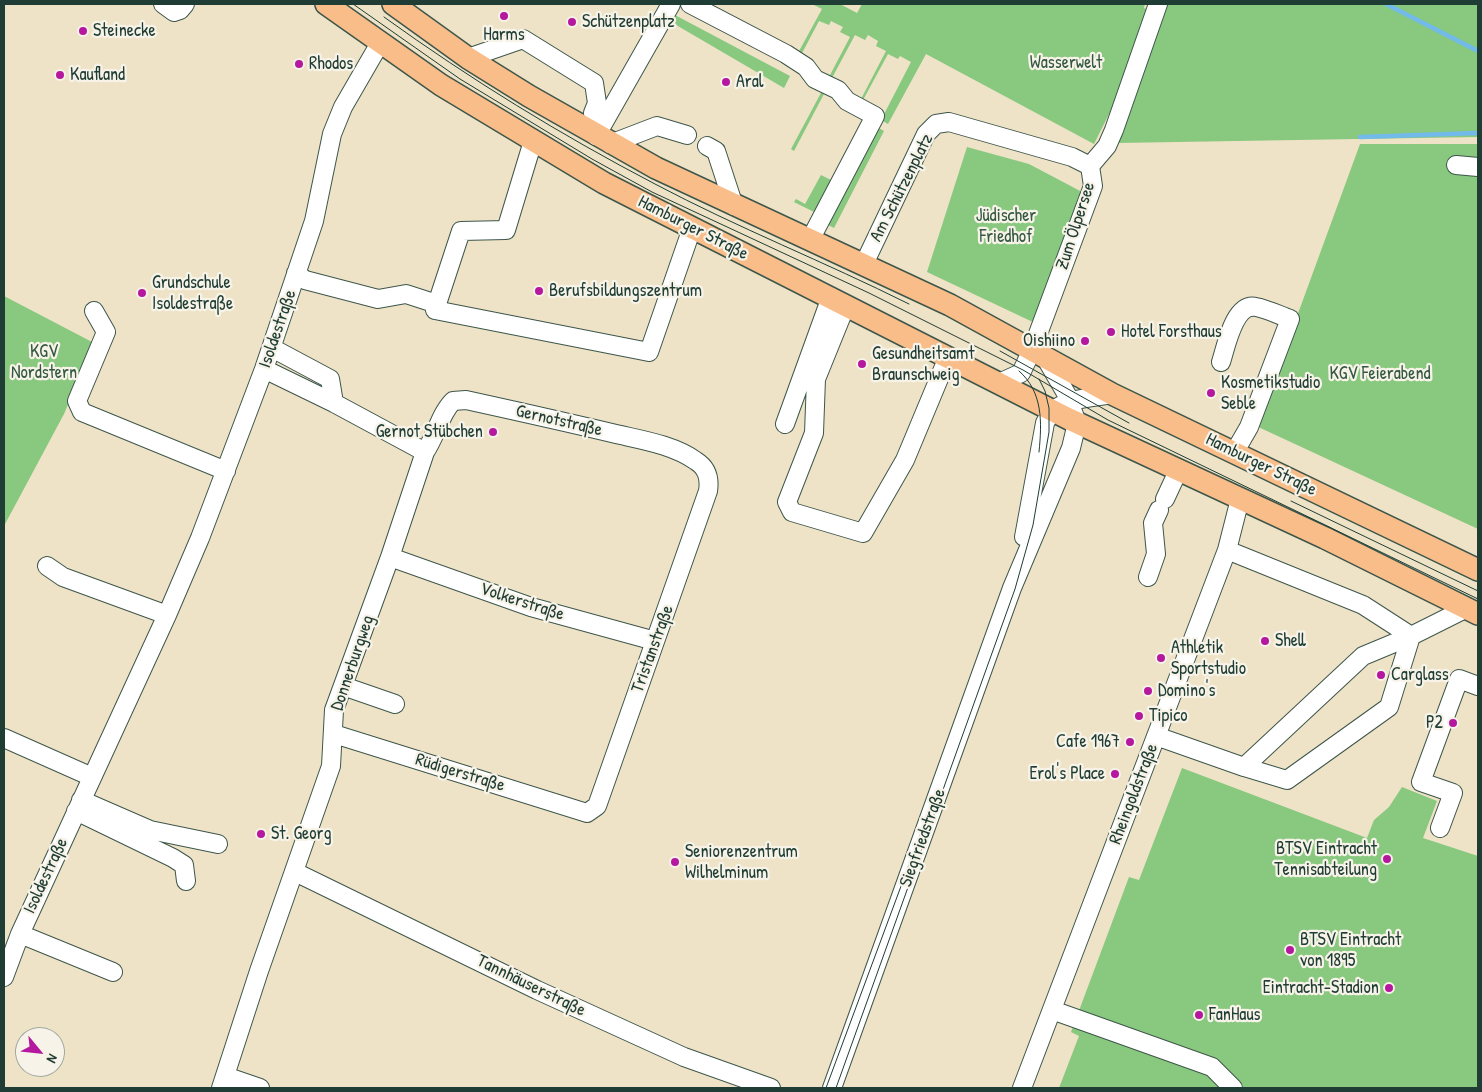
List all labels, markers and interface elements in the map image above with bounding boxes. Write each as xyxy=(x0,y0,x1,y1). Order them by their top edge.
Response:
marker: Harms xyxy=(498,10,510,22)
place label: Schützenplatz xyxy=(582,11,675,33)
marker: Schützenplatz xyxy=(566,16,578,28)
place label: Steinecke xyxy=(93,20,156,42)
place label: Harms xyxy=(483,24,525,46)
marker: Steinecke xyxy=(77,25,89,37)
park label: Wasserwelt xyxy=(1030,52,1102,74)
place label: Rhodos xyxy=(309,53,353,75)
marker: Rhodos xyxy=(293,58,305,70)
place label: Kaufland xyxy=(70,64,125,86)
marker: Kaufland xyxy=(54,69,66,81)
place label: Aral xyxy=(736,71,764,93)
marker: Aral xyxy=(720,76,732,88)
street label: Am Schützenplatz xyxy=(866,131,938,245)
street label: Zum Ölpersee xyxy=(1052,180,1100,272)
street label: Hamburger Straße xyxy=(634,191,752,265)
park label: Jüdischer Friedhof xyxy=(976,205,1036,248)
place label: Grundschule Isoldestraße xyxy=(152,272,233,314)
place label: Berufsbildungszentrum xyxy=(549,280,702,302)
marker: Berufsbildungszentrum xyxy=(533,285,545,297)
marker: Grundschule Isoldestraße xyxy=(136,287,148,299)
street label: Isoldestraße xyxy=(255,287,301,371)
place label: Hotel Forsthaus xyxy=(1121,321,1222,343)
marker: Hotel Forsthaus xyxy=(1105,326,1117,338)
place label: Oishiino xyxy=(1023,330,1075,352)
marker: Oishiino xyxy=(1079,335,1091,347)
park label: KGV Nordstern xyxy=(11,341,77,384)
place label: Gesundheitsamt Braunschweig xyxy=(872,343,974,386)
marker: Gesundheitsamt Braunschweig xyxy=(856,358,868,370)
park label: KGV Feierabend xyxy=(1329,363,1431,385)
place label: Kosmetikstudio Seble xyxy=(1221,372,1320,414)
marker: Kosmetikstudio Seble xyxy=(1205,387,1217,399)
street label: Gernotstraße xyxy=(514,401,604,441)
place label: Gernot Stübchen xyxy=(376,421,483,443)
marker: Gernot Stübchen xyxy=(487,426,499,438)
street label: Hamburger Straße xyxy=(1202,429,1320,501)
street label: Volkerstraße xyxy=(477,578,567,626)
street label: Tristanstraße xyxy=(627,602,679,696)
street label: Donnerburgweg xyxy=(327,613,379,713)
place label: Shell xyxy=(1275,630,1306,652)
marker: Shell xyxy=(1259,635,1271,647)
place label: Athletik Sportstudio xyxy=(1171,637,1246,680)
marker: Athletik Sportstudio xyxy=(1155,652,1167,664)
place label: Carglass xyxy=(1391,664,1449,686)
marker: Carglass xyxy=(1375,669,1387,681)
place label: Domino's xyxy=(1158,680,1215,702)
marker: Domino's xyxy=(1142,685,1154,697)
place label: Tipico xyxy=(1149,705,1187,727)
marker: Tipico xyxy=(1133,710,1145,722)
place label: P2 xyxy=(1426,712,1443,734)
marker: P2 xyxy=(1447,717,1459,729)
place label: Cafe 1967 xyxy=(1056,731,1120,753)
marker: Cafe 1967 xyxy=(1124,736,1136,748)
street label: Rheingoldstraße xyxy=(1105,741,1163,847)
street label: Rüdigerstraße xyxy=(413,749,507,797)
place label: Erol's Place xyxy=(1029,763,1105,785)
marker: Erol's Place xyxy=(1109,768,1121,780)
street label: Siegfriedstraße xyxy=(895,786,951,890)
place label: St. Georg xyxy=(271,823,331,845)
marker: St. Georg xyxy=(255,828,267,840)
street label: Isoldestraße xyxy=(19,835,73,917)
place label: BTSV Eintracht Tennisabteilung xyxy=(1274,838,1377,881)
place label: Seniorenzentrum Wilhelminum xyxy=(685,841,798,884)
marker: BTSV Eintracht Tennisabteilung xyxy=(1381,853,1393,865)
marker: Seniorenzentrum Wilhelminum xyxy=(669,856,681,868)
place label: BTSV Eintracht von 1895 xyxy=(1300,929,1401,972)
marker: BTSV Eintracht von 1895 xyxy=(1284,944,1296,956)
street label: Tannhäuserstraße xyxy=(473,950,589,1022)
place label: Eintracht-Stadion xyxy=(1263,977,1379,999)
marker: Eintracht-Stadion xyxy=(1383,982,1395,994)
place label: FanHaus xyxy=(1209,1004,1261,1026)
marker: FanHaus xyxy=(1193,1009,1205,1021)
north arrow xyxy=(15,1027,65,1077)
text: N xyxy=(43,1051,63,1067)

